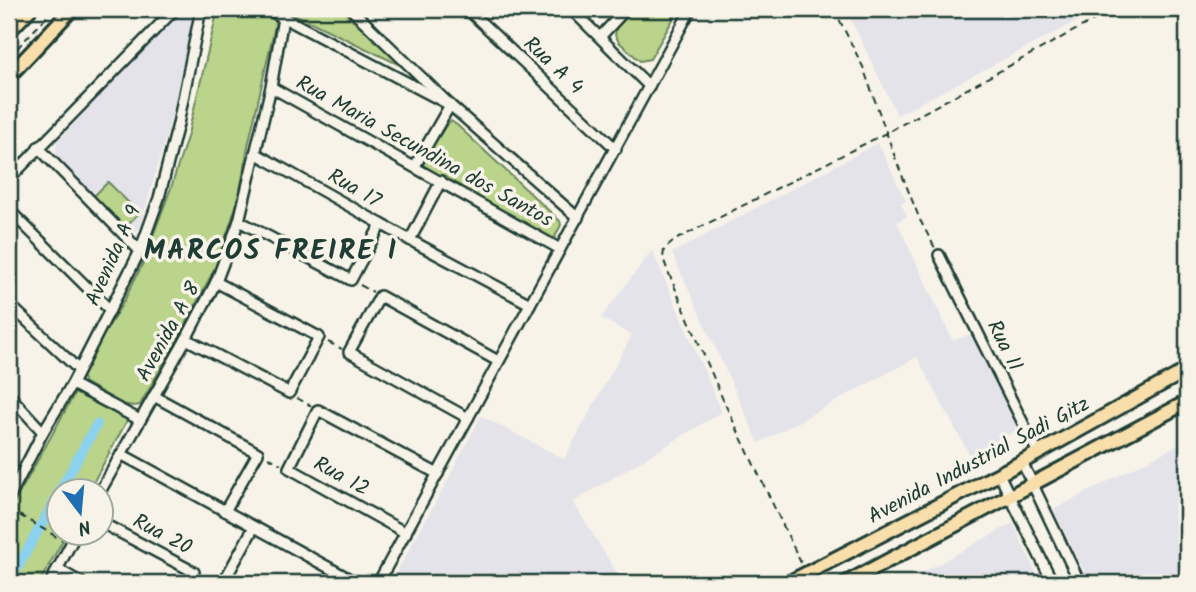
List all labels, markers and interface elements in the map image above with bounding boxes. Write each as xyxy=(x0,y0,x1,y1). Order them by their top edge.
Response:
street label: Rua A 4 xyxy=(515,29,591,103)
street label: Rua Maria Secundina dos Santos xyxy=(289,67,559,237)
street label: Rua 17 xyxy=(321,160,388,218)
street label: Avenida A 9 xyxy=(77,200,151,312)
district label: MARCOS FREIRE I xyxy=(144,229,398,274)
street label: Avenida A 8 xyxy=(128,276,210,388)
street label: Rua 11 xyxy=(977,315,1031,377)
street label: Avenida Industrial Sadi Gitz xyxy=(862,388,1096,534)
street label: Rua 12 xyxy=(307,448,375,506)
north arrow xyxy=(46,476,116,546)
street label: Rua 20 xyxy=(126,506,198,564)
text: N xyxy=(74,510,94,542)

